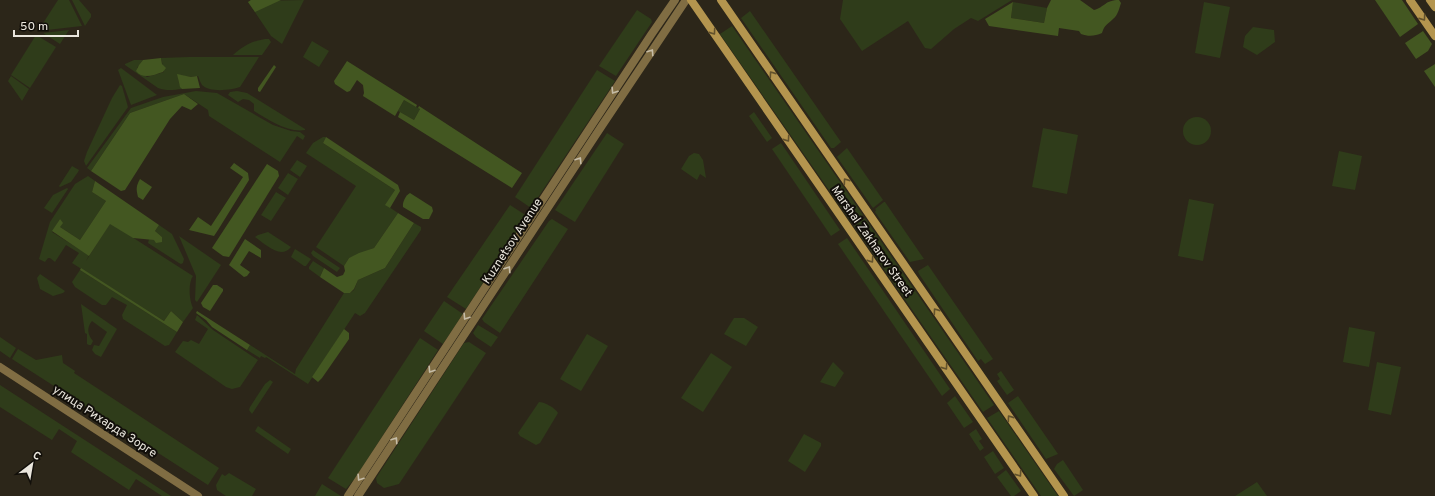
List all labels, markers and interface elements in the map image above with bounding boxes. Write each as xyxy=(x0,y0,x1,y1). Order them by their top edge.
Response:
scale bar xyxy=(14,12,78,38)
one-way arrow xyxy=(1418,14,1426,21)
text: 50 m xyxy=(20,19,48,35)
one-way arrow xyxy=(708,28,716,35)
one-way arrow xyxy=(646,49,654,56)
one-way arrow xyxy=(769,71,777,78)
one-way arrow xyxy=(612,86,619,93)
one-way arrow xyxy=(782,135,790,142)
one-way arrow xyxy=(575,158,582,165)
one-way arrow xyxy=(843,178,851,185)
street label: Marshal Zakharov Street xyxy=(827,183,916,300)
street label: Kuznetsov Avenue xyxy=(479,196,547,287)
one-way arrow xyxy=(866,256,874,263)
one-way arrow xyxy=(503,266,511,273)
one-way arrow xyxy=(933,308,941,315)
one-way arrow xyxy=(463,313,471,320)
one-way arrow xyxy=(940,362,947,369)
one-way arrow xyxy=(429,365,436,372)
street label: улица Рихарда Зорге xyxy=(49,382,160,462)
one-way arrow xyxy=(1007,415,1015,422)
one-way arrow xyxy=(391,437,398,444)
north arrow xyxy=(12,444,52,484)
text: С xyxy=(30,448,43,464)
one-way arrow xyxy=(1014,469,1021,476)
one-way arrow xyxy=(357,474,365,481)

